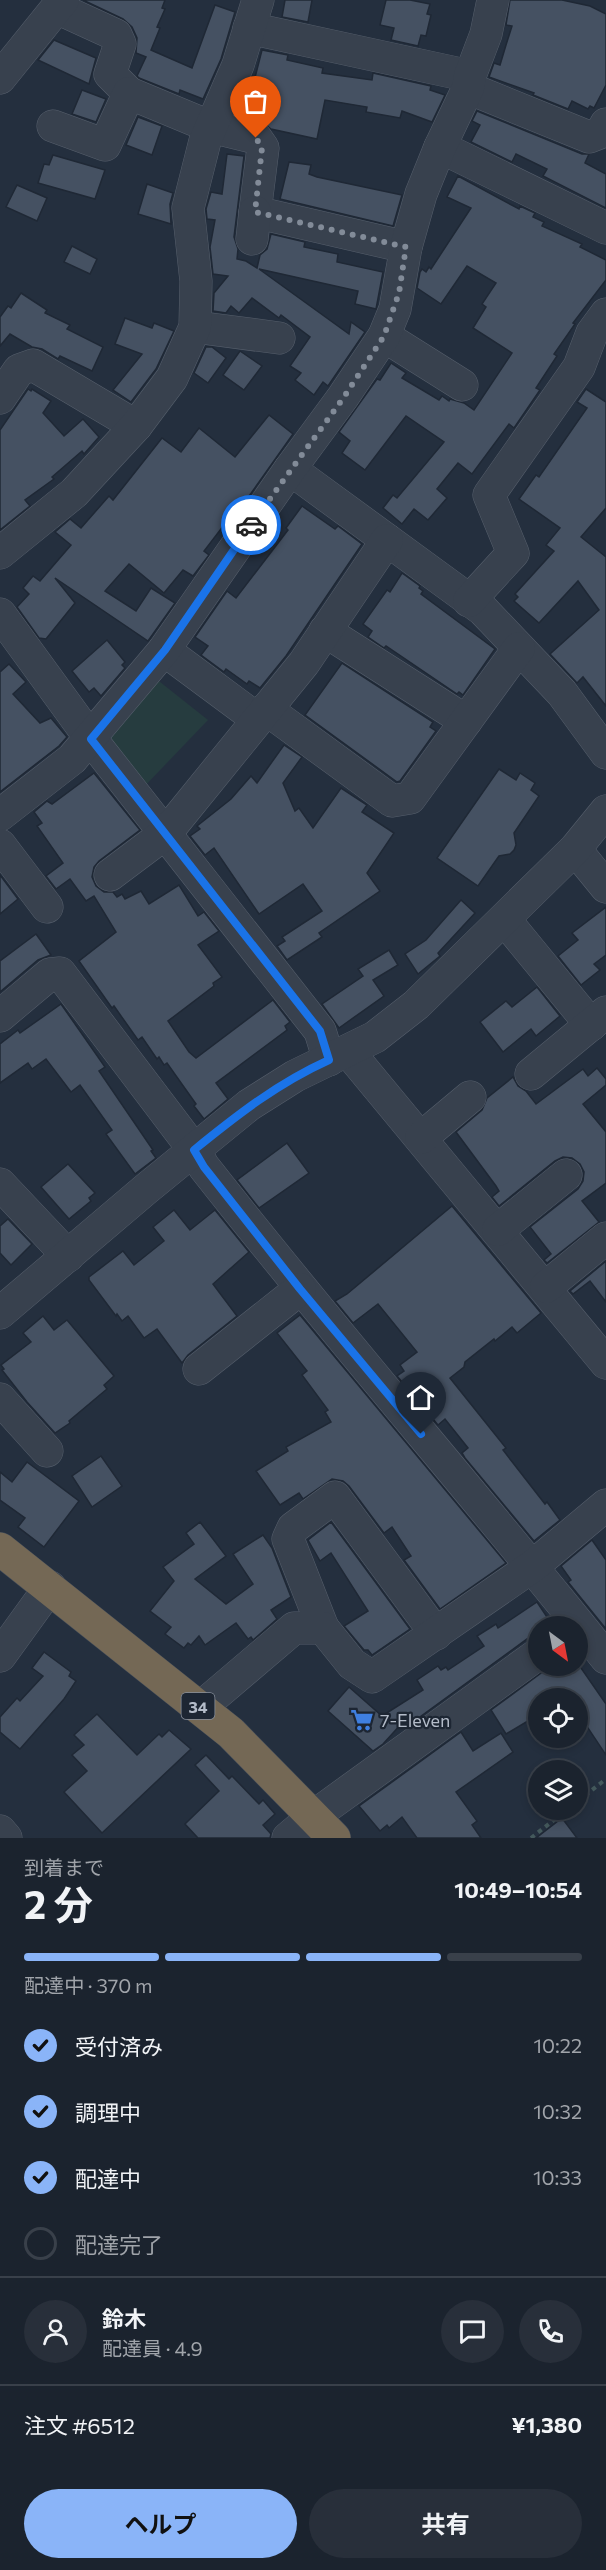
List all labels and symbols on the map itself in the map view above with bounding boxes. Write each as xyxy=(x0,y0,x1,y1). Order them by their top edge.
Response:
pin xyxy=(230,76,281,138)
courier xyxy=(221,495,281,555)
pin xyxy=(395,1372,446,1434)
north arrow xyxy=(528,1616,588,1676)
road number: 34 xyxy=(182,1693,214,1719)
supermarket icon: 7-Eleven xyxy=(349,1707,375,1733)
place label: 7-Eleven xyxy=(380,1709,450,1731)

